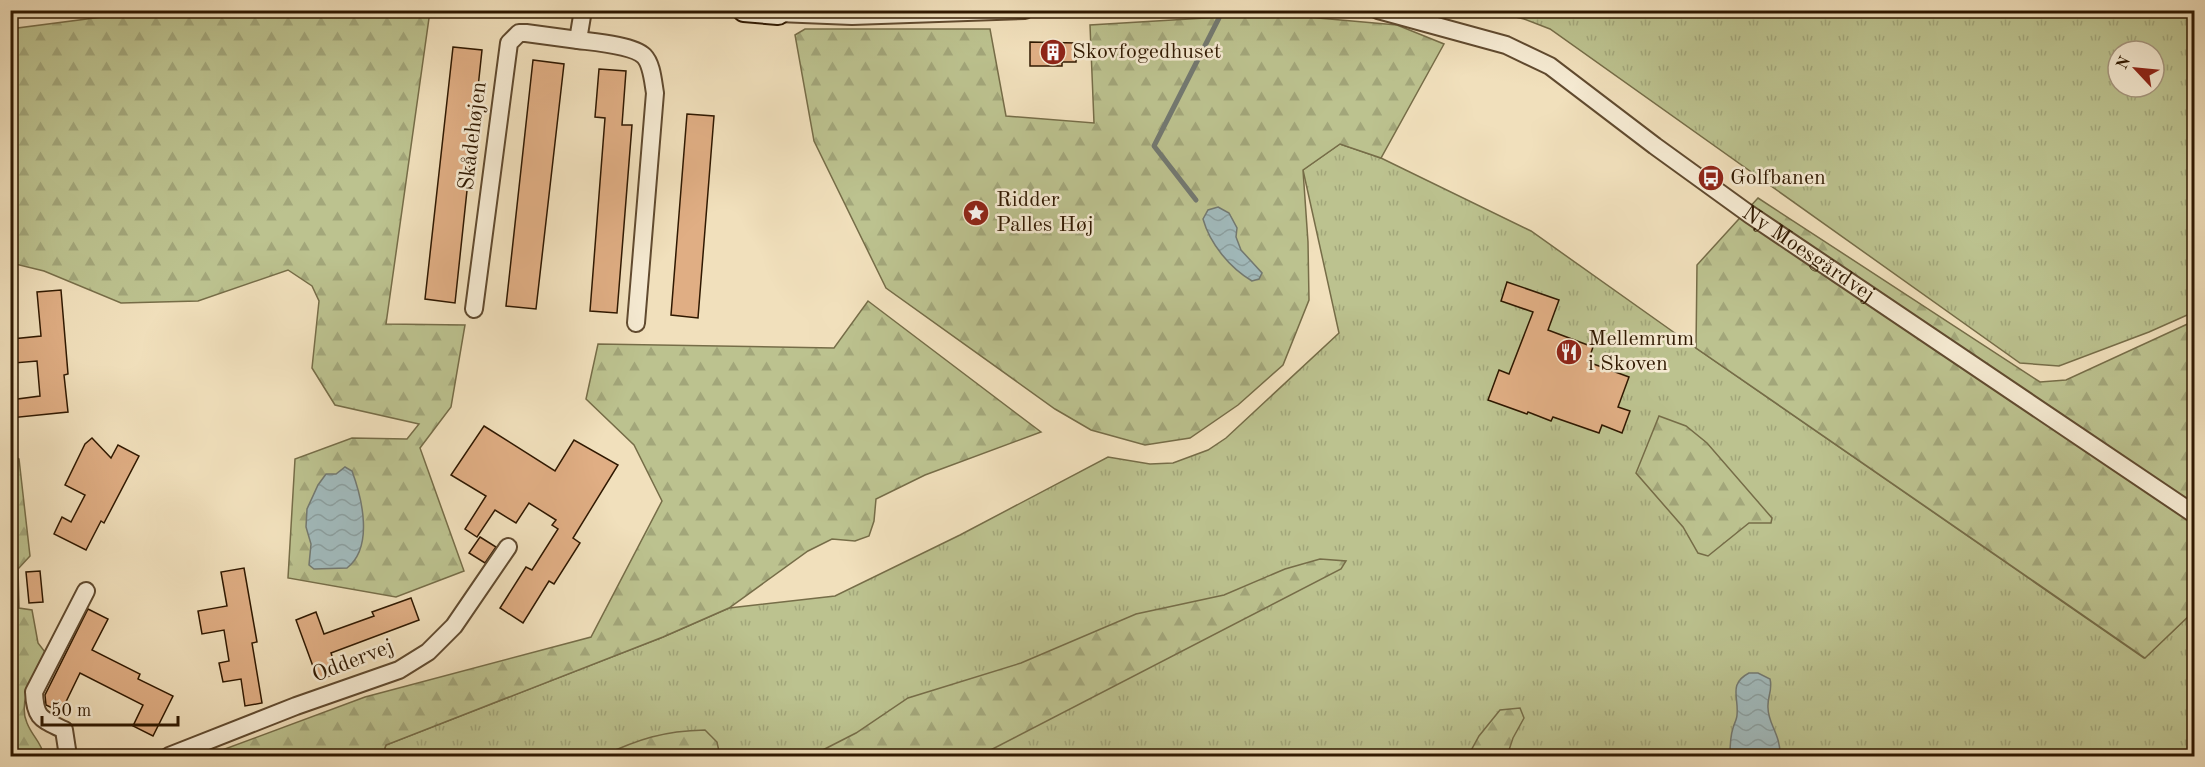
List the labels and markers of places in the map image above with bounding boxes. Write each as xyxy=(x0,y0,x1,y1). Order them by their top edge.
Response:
building icon: Skovfogedhuset xyxy=(1038,37,1068,67)
place label: Skovfogedhuset xyxy=(1072,41,1221,63)
bus stop icon: Golfbanen xyxy=(1696,163,1726,193)
place label: Golfbanen xyxy=(1730,167,1826,189)
place label: Ridder Palles Høj xyxy=(996,189,1094,236)
place icon: Ridder Palles Høj xyxy=(961,198,991,228)
place label: Mellemrum i Skoven xyxy=(1588,328,1694,375)
restaurant icon: Mellemrum i Skoven xyxy=(1554,337,1584,367)

